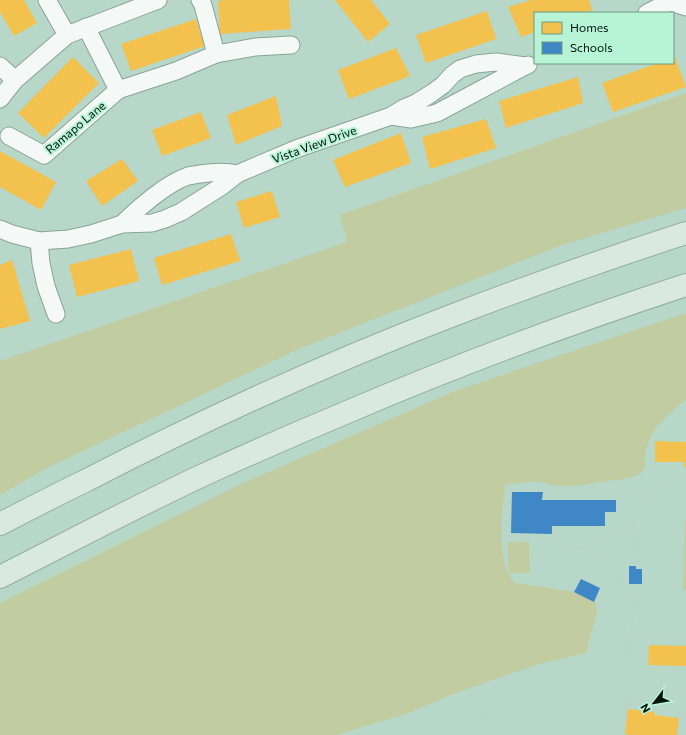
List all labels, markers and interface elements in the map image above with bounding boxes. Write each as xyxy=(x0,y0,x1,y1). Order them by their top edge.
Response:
legend xyxy=(534,12,674,64)
text: Homes xyxy=(570,20,608,34)
text: Schools xyxy=(570,40,613,54)
street label: Ramapo Lane xyxy=(42,98,108,156)
street label: Vista View Drive xyxy=(270,122,358,166)
north arrow xyxy=(634,683,674,723)
text: N xyxy=(637,702,653,715)

